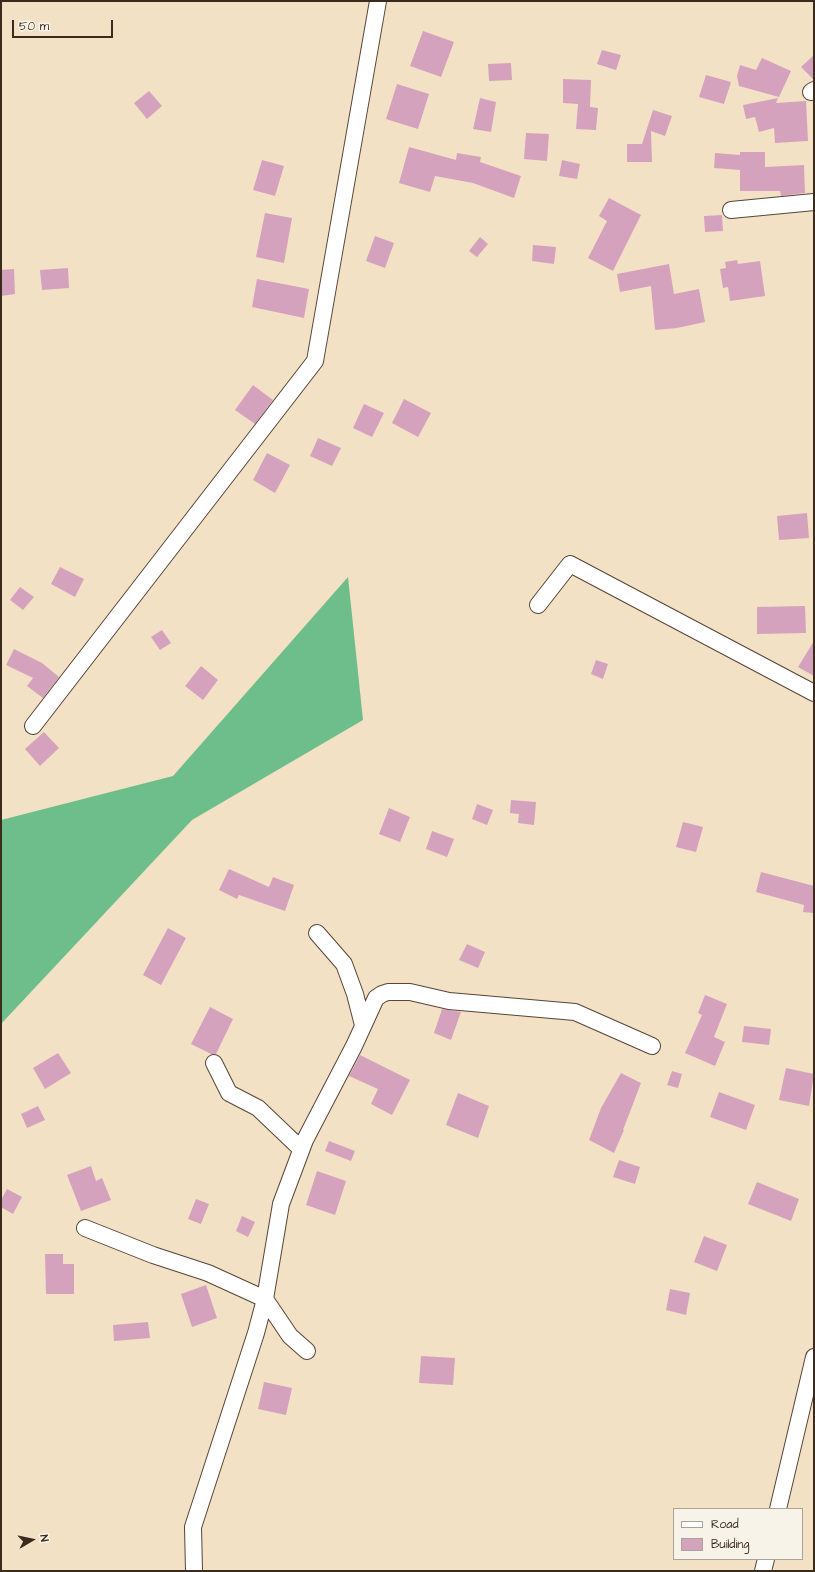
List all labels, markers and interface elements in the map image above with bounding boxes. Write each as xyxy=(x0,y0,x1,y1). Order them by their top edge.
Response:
scale bar xyxy=(14,12,115,38)
text: 50 m xyxy=(19,18,49,35)
legend xyxy=(673,1508,803,1560)
text: Road xyxy=(711,1516,739,1533)
north arrow xyxy=(12,1520,52,1560)
text: N xyxy=(36,1533,52,1543)
text: Building xyxy=(711,1536,749,1553)

